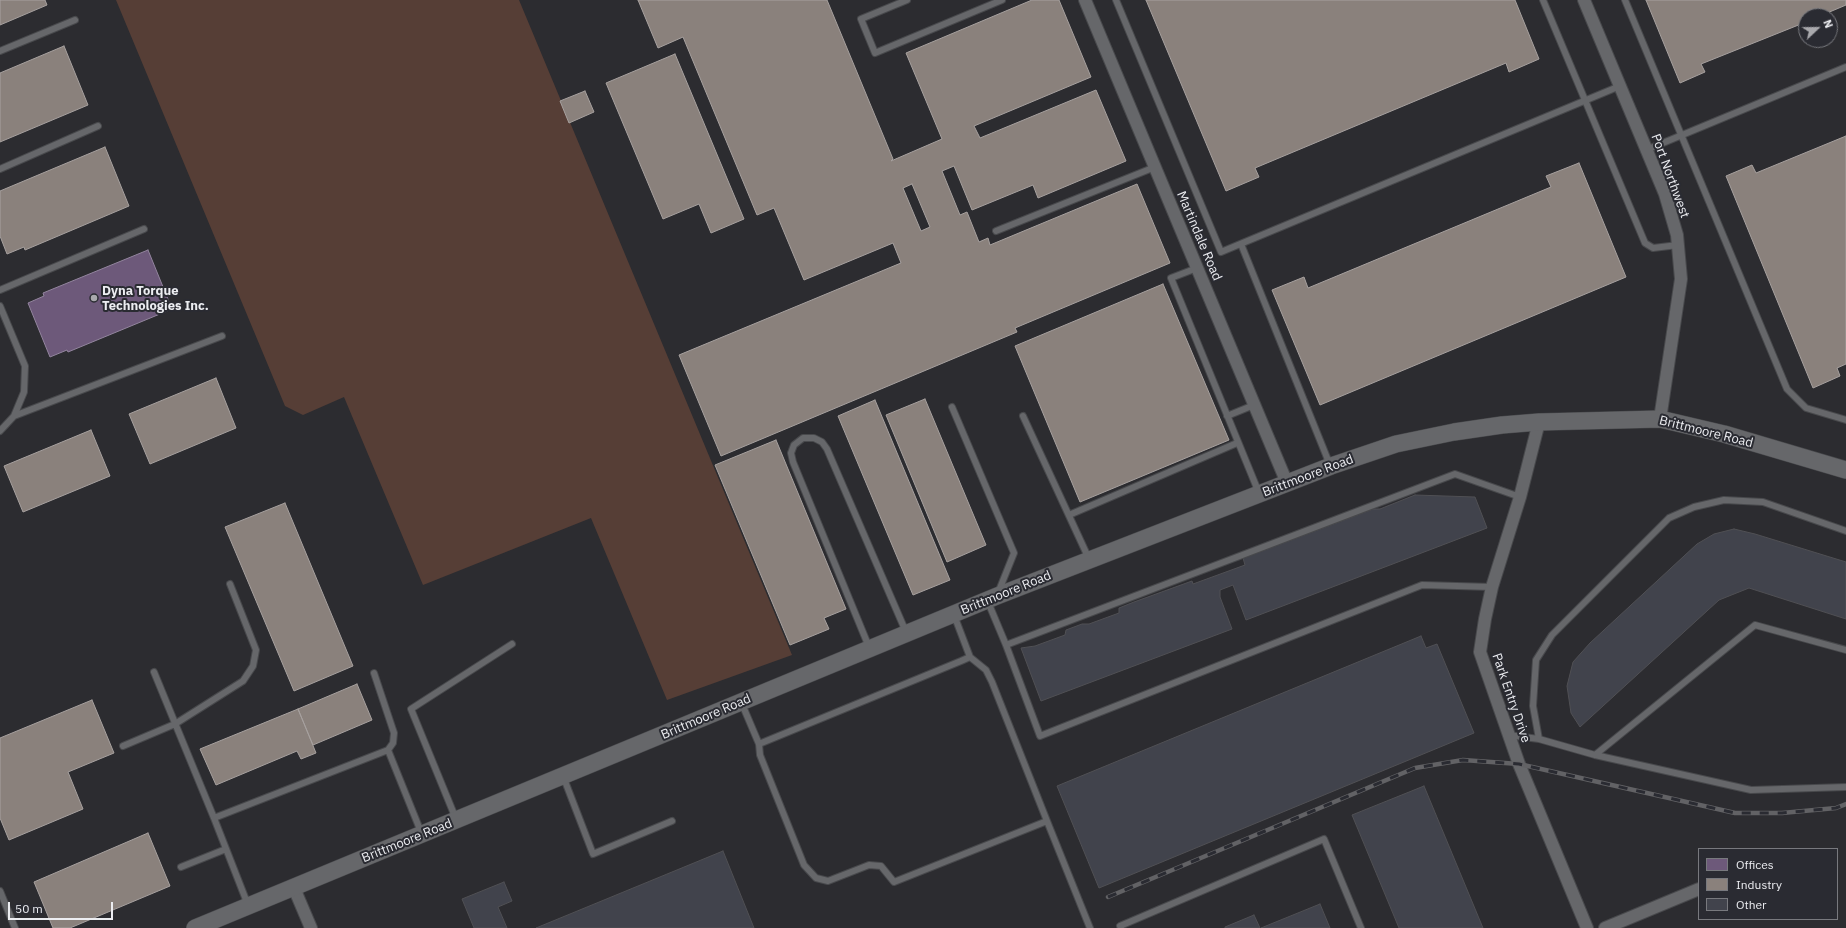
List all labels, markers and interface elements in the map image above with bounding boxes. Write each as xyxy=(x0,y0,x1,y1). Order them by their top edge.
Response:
north arrow xyxy=(1798,8,1838,48)
text: N xyxy=(1820,18,1836,30)
street label: Port Northwest xyxy=(1648,132,1692,220)
street label: Martindale Road xyxy=(1173,189,1225,283)
place label: Dyna Torque Technologies Inc. xyxy=(102,283,209,314)
marker: Dyna Torque Technologies Inc. xyxy=(89,293,99,303)
street label: Brittmoore Road xyxy=(1657,413,1755,451)
street label: Brittmoore Road xyxy=(1260,451,1356,501)
street label: Brittmoore Road xyxy=(958,568,1054,618)
street label: Park Entry Drive xyxy=(1488,651,1534,745)
street label: Brittmoore Road xyxy=(659,691,753,743)
street label: Brittmoore Road xyxy=(359,816,455,866)
legend xyxy=(1698,848,1838,920)
text: Offices xyxy=(1736,857,1774,872)
text: Industry xyxy=(1736,877,1782,892)
scale bar xyxy=(10,894,115,920)
text: Other xyxy=(1736,897,1767,912)
text: 50 m xyxy=(15,901,43,916)

